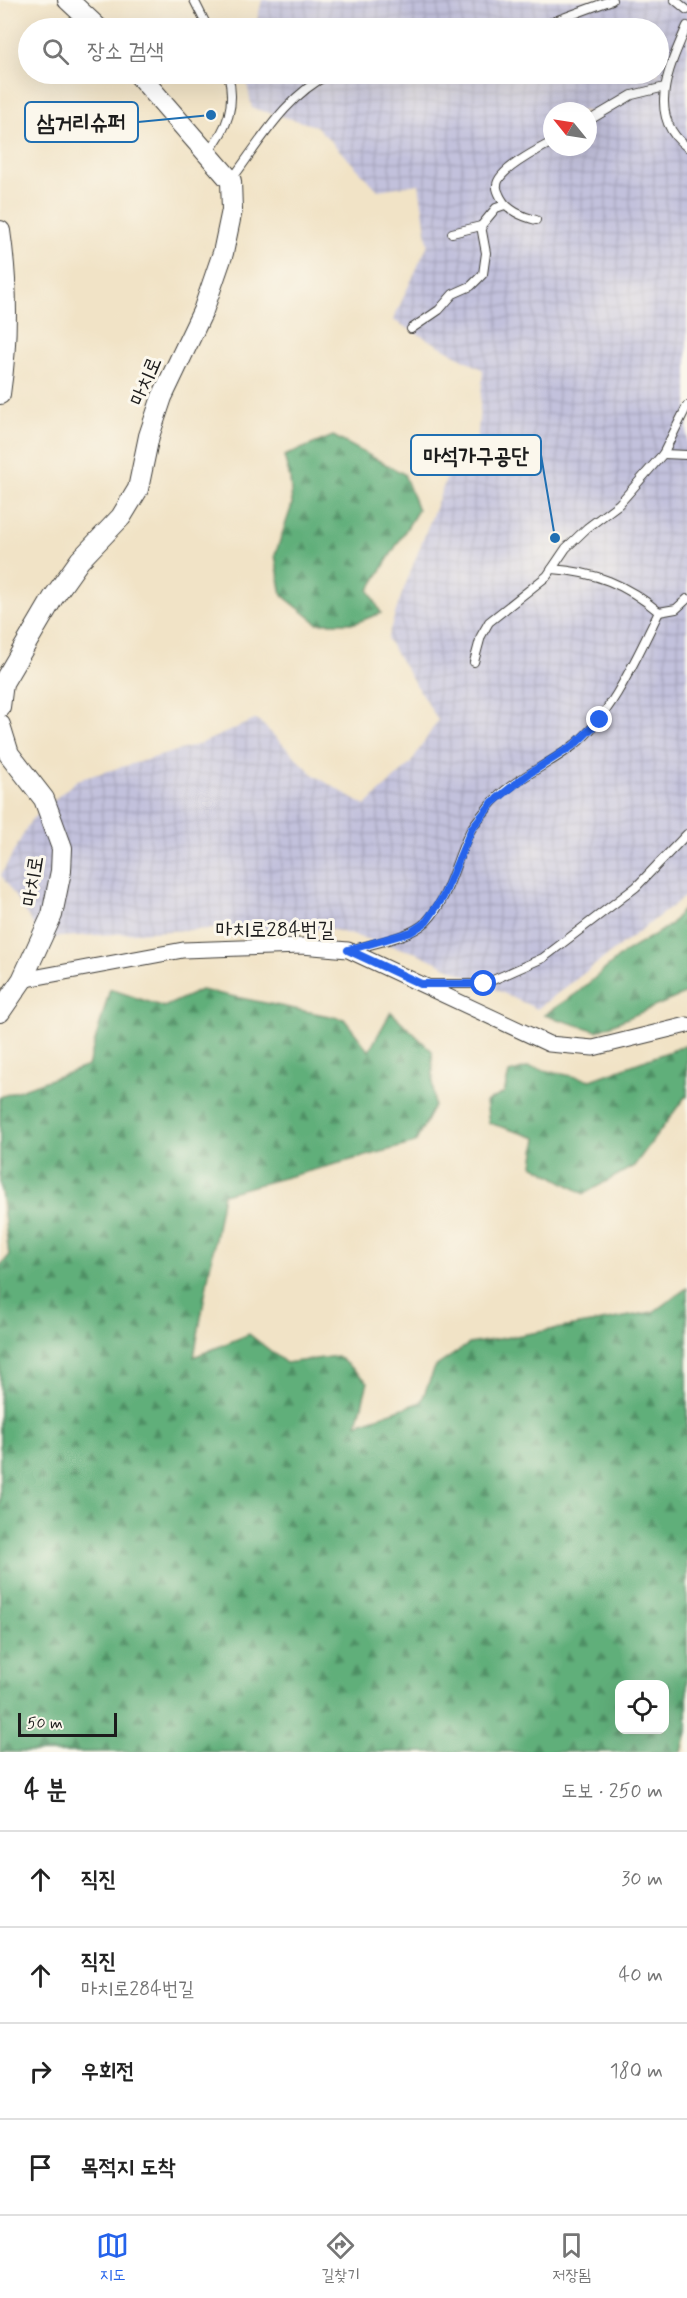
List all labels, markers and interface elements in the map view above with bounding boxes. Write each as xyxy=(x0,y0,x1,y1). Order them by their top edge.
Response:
search box xyxy=(18,18,669,84)
icon: search xyxy=(39,35,72,68)
text: 장소 검색 xyxy=(87,38,164,66)
callout: 삼거리슈퍼 xyxy=(25,102,138,142)
north arrow xyxy=(543,102,597,156)
text: 삼거리슈퍼 xyxy=(37,110,125,138)
street label: 마치로 xyxy=(123,353,169,410)
callout: 마석가구공단 xyxy=(411,435,541,475)
text: 마석가구공단 xyxy=(423,443,529,471)
route end xyxy=(586,706,612,732)
street label: 마치로 xyxy=(15,854,51,908)
street label: 마치로284번길 xyxy=(216,916,335,944)
route start xyxy=(470,970,496,996)
map controls xyxy=(615,1680,669,1734)
button: locate xyxy=(615,1680,669,1734)
scale bar xyxy=(18,1710,117,1738)
text: 50 m xyxy=(27,1713,63,1734)
text: 4 분 xyxy=(24,1774,67,1808)
text: 도보 · 250 m xyxy=(561,1778,663,1805)
icon: ahead xyxy=(24,1863,57,1896)
text: 직진 xyxy=(81,1866,116,1894)
text: 30 m xyxy=(621,1866,663,1893)
text: 직진 xyxy=(81,1948,116,1976)
icon: ahead xyxy=(24,1959,57,1992)
text: 40 m xyxy=(619,1962,663,1989)
text: 마치로284번길 xyxy=(81,1976,194,2003)
icon: right xyxy=(24,2055,57,2088)
text: 우회전 xyxy=(81,2058,134,2086)
text: 180 m xyxy=(610,2058,663,2085)
icon: arrive xyxy=(24,2151,57,2184)
text: 목적지 도착 xyxy=(81,2154,175,2182)
tab: 지도 xyxy=(96,2229,129,2286)
tab: 길찾기 xyxy=(321,2229,360,2286)
tab: 저장됨 xyxy=(552,2229,591,2286)

